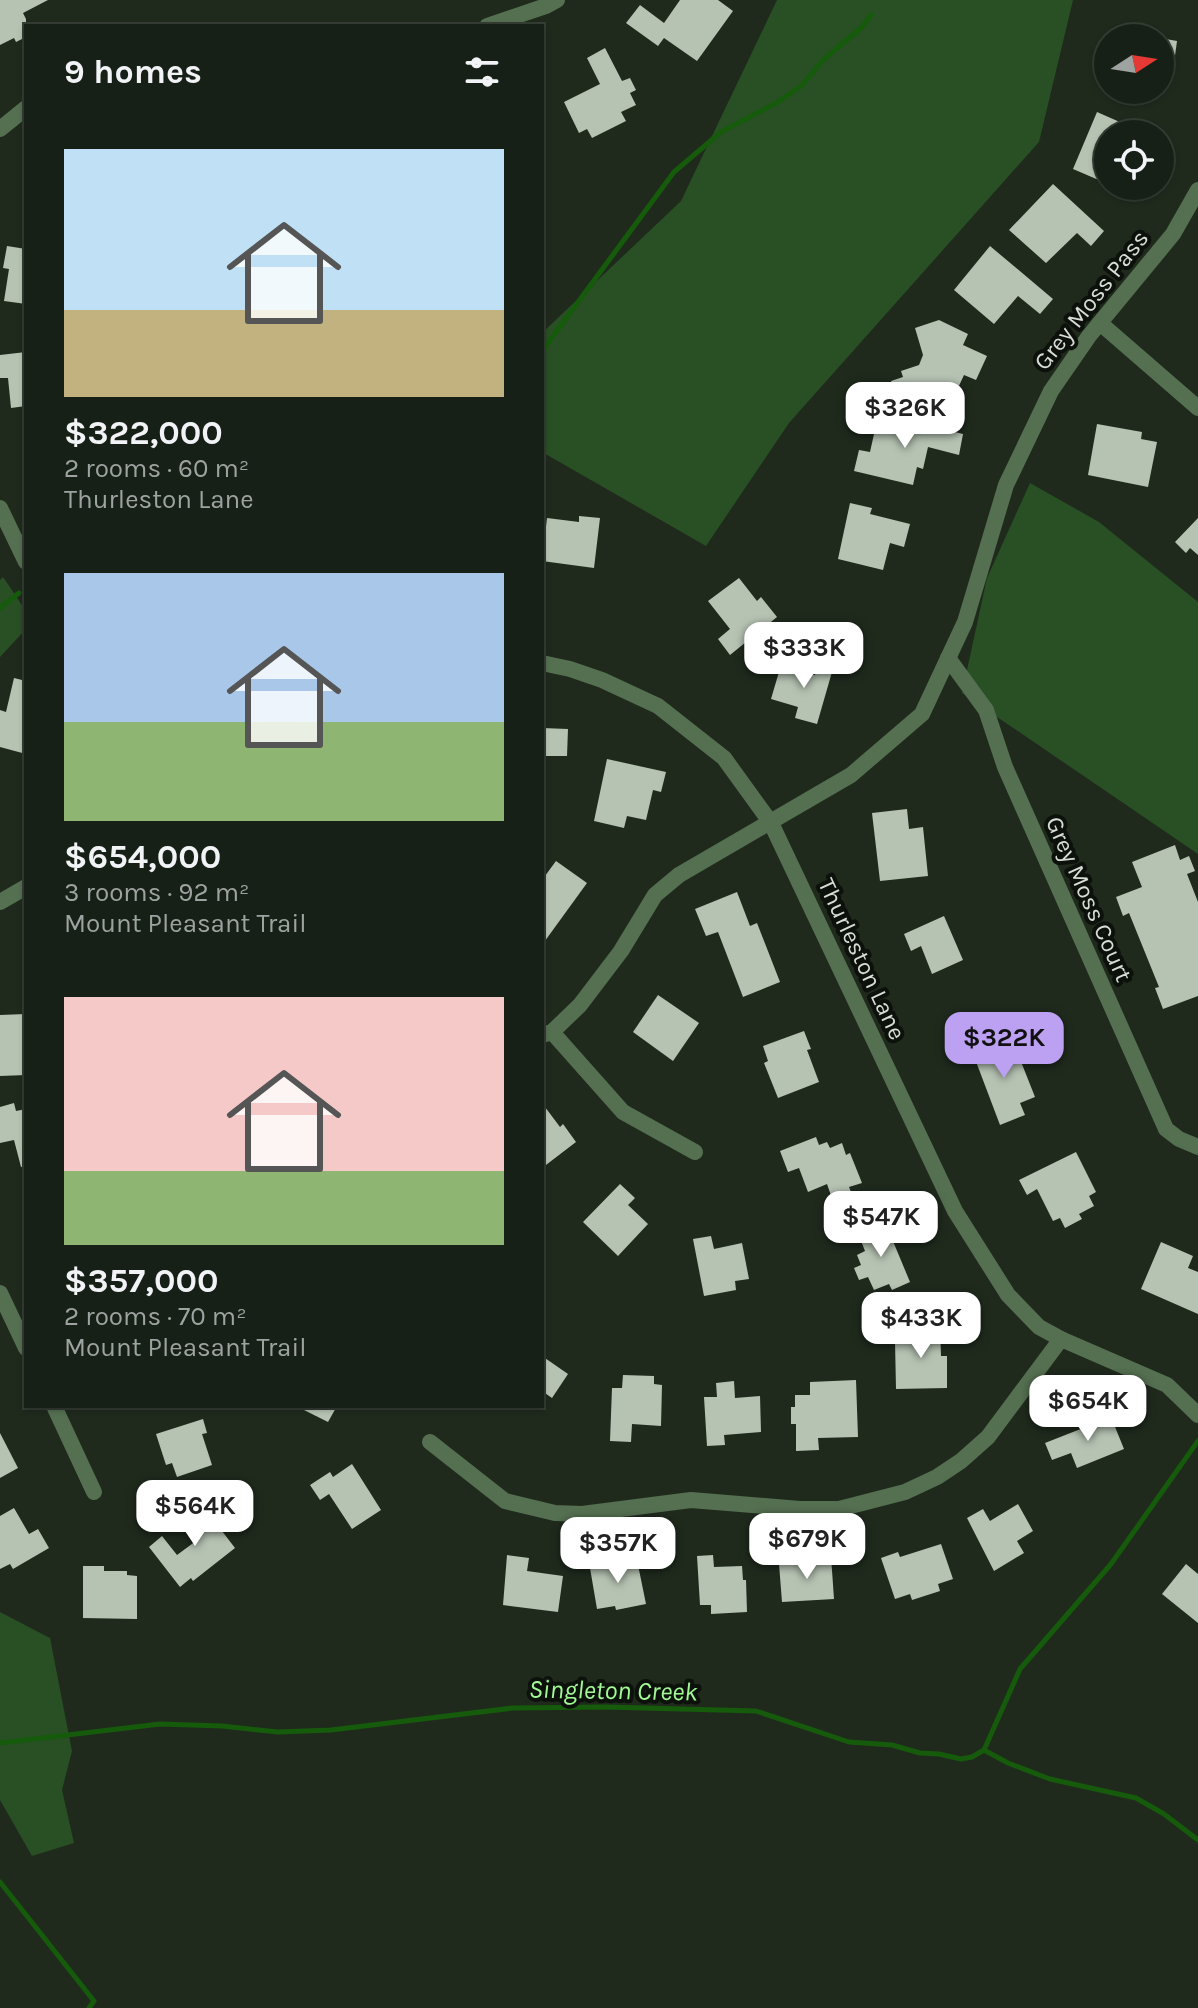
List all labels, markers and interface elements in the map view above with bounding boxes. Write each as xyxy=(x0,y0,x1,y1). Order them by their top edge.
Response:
north arrow xyxy=(1094,24,1174,104)
map controls xyxy=(1094,24,1174,200)
icon: filters xyxy=(460,50,504,94)
text: 9 homes xyxy=(64,52,202,92)
button: locate xyxy=(1094,120,1174,200)
icon: home xyxy=(212,201,356,345)
street label: Grey Moss Pass xyxy=(1028,225,1154,375)
pin: $326K xyxy=(849,382,961,450)
text: $326K xyxy=(864,392,946,423)
text: $322,000 xyxy=(64,413,223,453)
text: 2 rooms · 60 m² xyxy=(64,453,249,484)
text: Thurleston Lane xyxy=(64,484,254,515)
pin: $333K xyxy=(748,622,860,690)
icon: home xyxy=(212,625,356,769)
text: $333K xyxy=(762,632,846,663)
street label: Grey Moss Court xyxy=(1040,812,1138,986)
text: $654,000 xyxy=(64,837,221,877)
street label: Thurleston Lane xyxy=(812,874,912,1044)
text: 3 rooms · 92 m² xyxy=(64,877,249,908)
text: Mount Pleasant Trail xyxy=(64,908,306,939)
pin: $322K xyxy=(948,1012,1060,1080)
text: $322K xyxy=(963,1022,1045,1053)
icon: home xyxy=(212,1049,356,1193)
pin: $547K xyxy=(825,1191,937,1259)
text: $547K xyxy=(842,1201,920,1232)
text: $357,000 xyxy=(64,1261,218,1301)
pin: $433K xyxy=(865,1292,977,1360)
text: 2 rooms · 70 m² xyxy=(64,1301,247,1332)
text: $433K xyxy=(880,1302,962,1333)
text: Mount Pleasant Trail xyxy=(64,1332,306,1363)
pin: $654K xyxy=(1032,1375,1144,1443)
text: $654K xyxy=(1047,1385,1129,1416)
pin: $564K xyxy=(139,1480,251,1548)
text: $564K xyxy=(154,1490,236,1521)
pin: $679K xyxy=(751,1513,863,1581)
pin: $357K xyxy=(562,1517,674,1585)
text: $679K xyxy=(767,1523,847,1554)
text: $357K xyxy=(578,1527,658,1558)
water label: Singleton Creek xyxy=(528,1674,698,1707)

